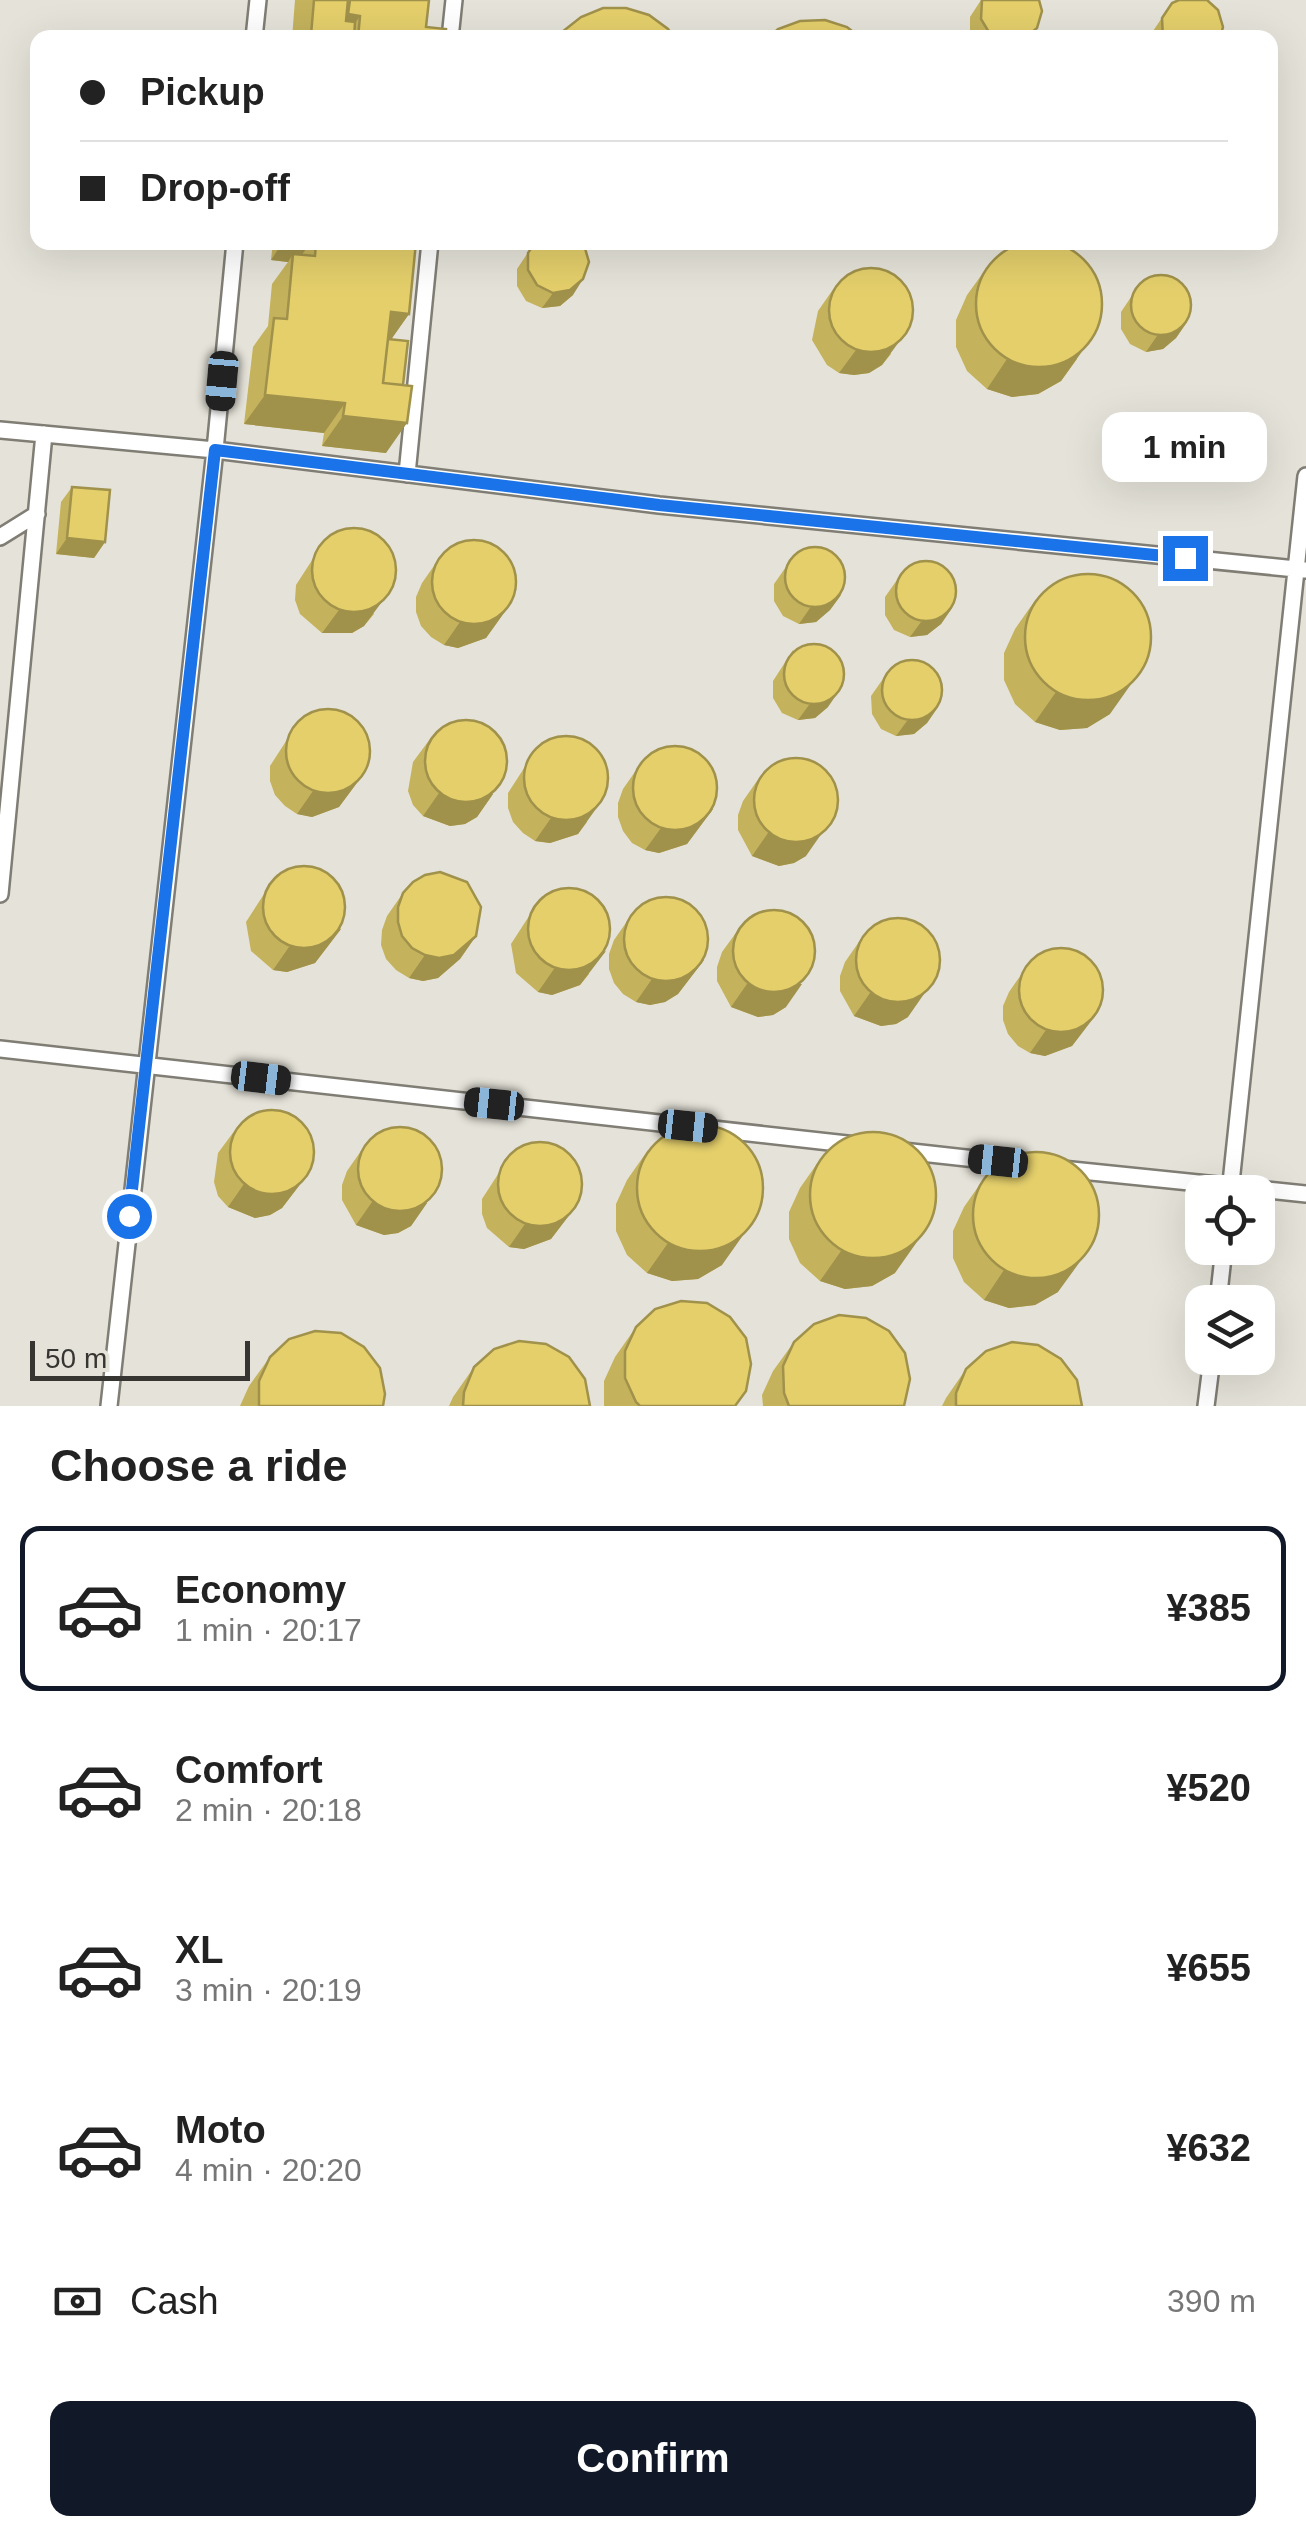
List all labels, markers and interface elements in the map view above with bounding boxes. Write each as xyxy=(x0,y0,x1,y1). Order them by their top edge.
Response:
text: Pickup xyxy=(140,71,265,113)
text: Drop-off xyxy=(140,167,290,209)
car xyxy=(204,350,240,412)
callout: 1 min xyxy=(1102,413,1268,483)
text: 1 min xyxy=(1143,429,1226,465)
route end xyxy=(1163,536,1208,581)
car xyxy=(229,1059,293,1097)
car xyxy=(463,1086,525,1122)
car xyxy=(657,1108,719,1144)
car xyxy=(967,1143,1029,1179)
map controls xyxy=(1185,1175,1275,1375)
button: locate xyxy=(1185,1175,1275,1265)
route start xyxy=(107,1194,152,1239)
button: layers xyxy=(1185,1285,1275,1375)
scale bar xyxy=(30,1336,250,1380)
text: 50 m xyxy=(45,1343,107,1374)
text: Choose a ride xyxy=(50,1440,348,1491)
icon: car xyxy=(55,1564,145,1654)
text: Economy xyxy=(175,1569,346,1611)
text: ¥385 xyxy=(1166,1587,1251,1629)
text: 1 min · 20:17 xyxy=(175,1612,362,1648)
icon: car xyxy=(55,1744,145,1834)
text: Comfort xyxy=(175,1749,323,1791)
text: ¥520 xyxy=(1166,1767,1251,1809)
text: 2 min · 20:18 xyxy=(175,1792,362,1828)
icon: car xyxy=(55,1924,145,2014)
text: XL xyxy=(175,1929,224,1971)
text: ¥655 xyxy=(1166,1947,1251,1989)
text: 3 min · 20:19 xyxy=(175,1972,362,2008)
icon: car xyxy=(55,2104,145,2194)
text: Moto xyxy=(175,2109,266,2151)
text: ¥632 xyxy=(1166,2127,1251,2169)
text: 4 min · 20:20 xyxy=(175,2152,362,2188)
icon: cash xyxy=(50,2274,105,2329)
text: Cash xyxy=(130,2280,219,2322)
text: 390 m xyxy=(1167,2283,1256,2319)
button: Confirm xyxy=(50,2401,1256,2516)

